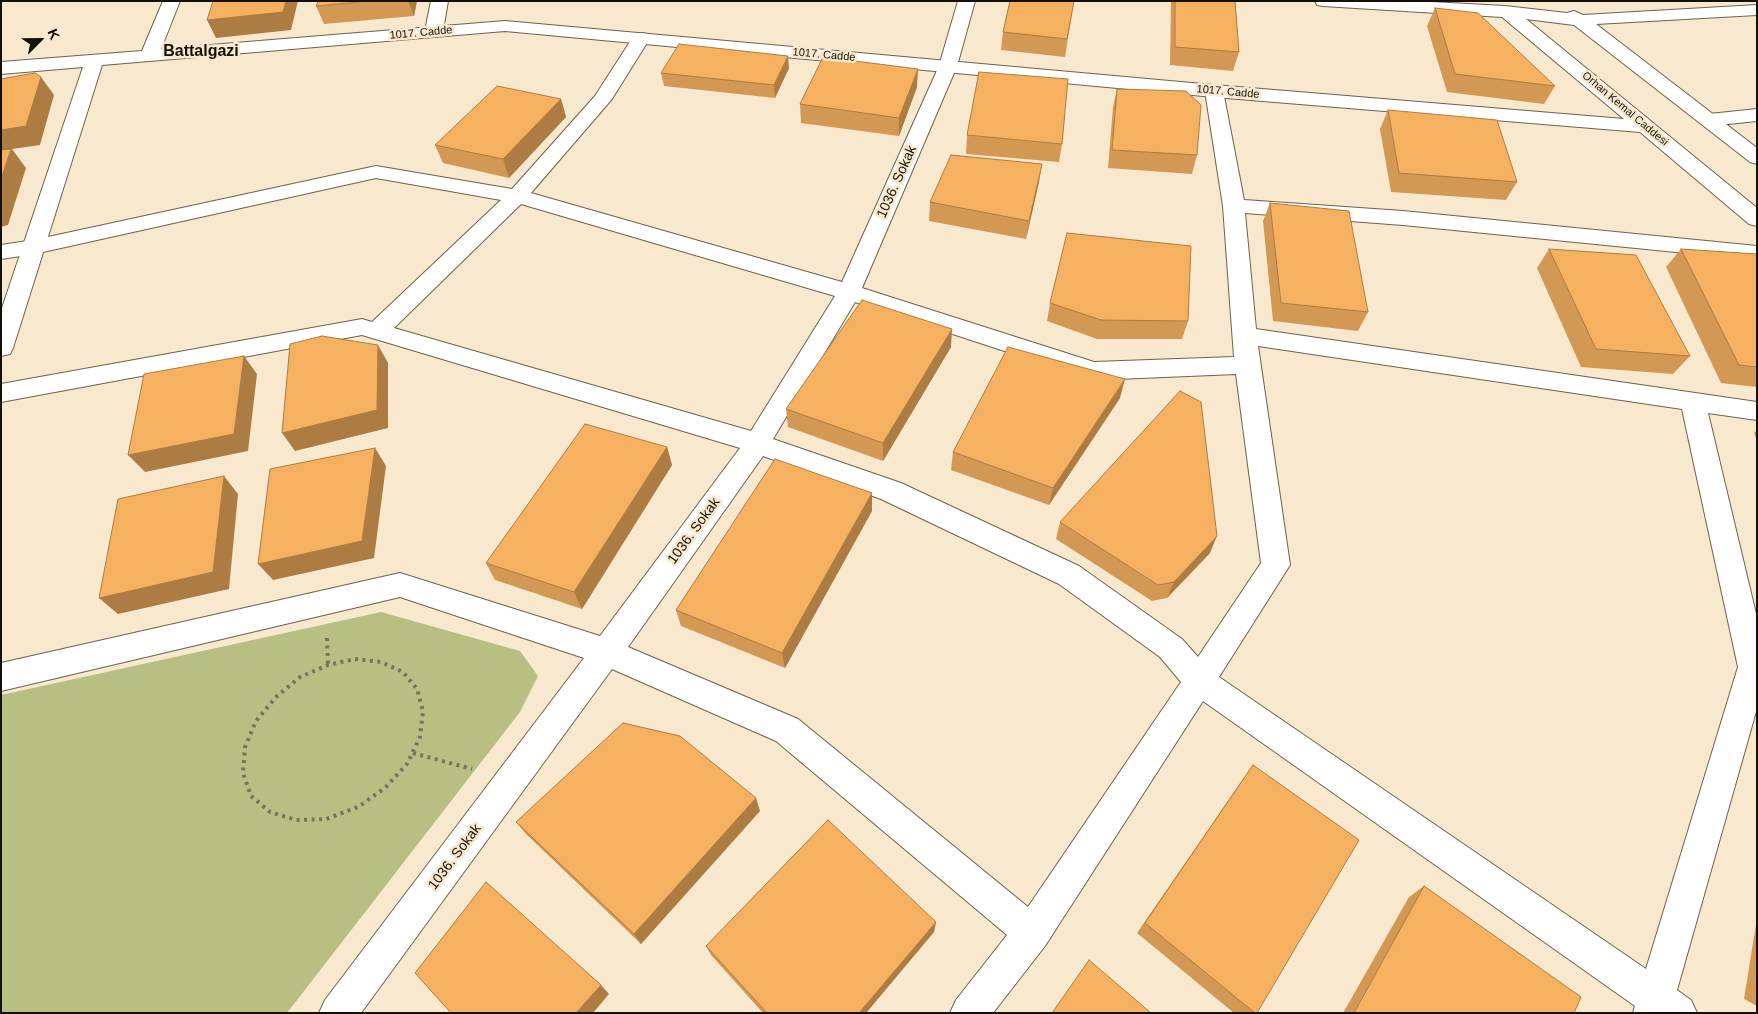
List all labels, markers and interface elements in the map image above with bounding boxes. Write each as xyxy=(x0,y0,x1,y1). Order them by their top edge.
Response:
north arrow xyxy=(15,15,65,65)
street label: 1017. Cadde xyxy=(389,24,453,42)
text: K xyxy=(44,26,63,42)
district label: Battalgazi xyxy=(163,42,239,62)
street label: 1017. Cadde xyxy=(792,46,856,64)
street label: Orhan Kemal Caddesi xyxy=(1579,69,1671,149)
street label: 1017. Cadde xyxy=(1196,83,1260,101)
street label: 1036. Sokak xyxy=(873,143,921,221)
street label: 1036. Sokak xyxy=(664,495,724,567)
street label: 1036. Sokak xyxy=(425,821,485,893)

